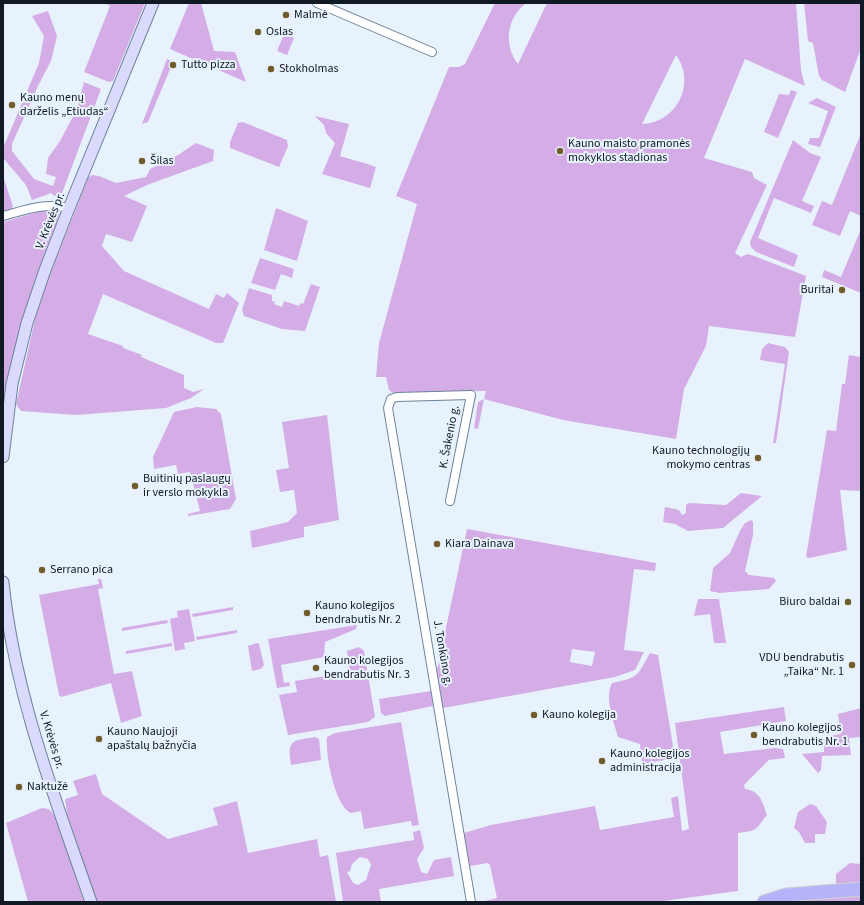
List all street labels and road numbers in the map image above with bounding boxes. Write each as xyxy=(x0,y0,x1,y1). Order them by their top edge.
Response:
street label: V. Krėvės pr. xyxy=(33,191,69,251)
street label: K. Šakenio g. xyxy=(437,404,463,470)
street label: J. Tonkūno g. xyxy=(429,619,455,687)
street label: V. Krėvės pr. xyxy=(35,709,67,771)

